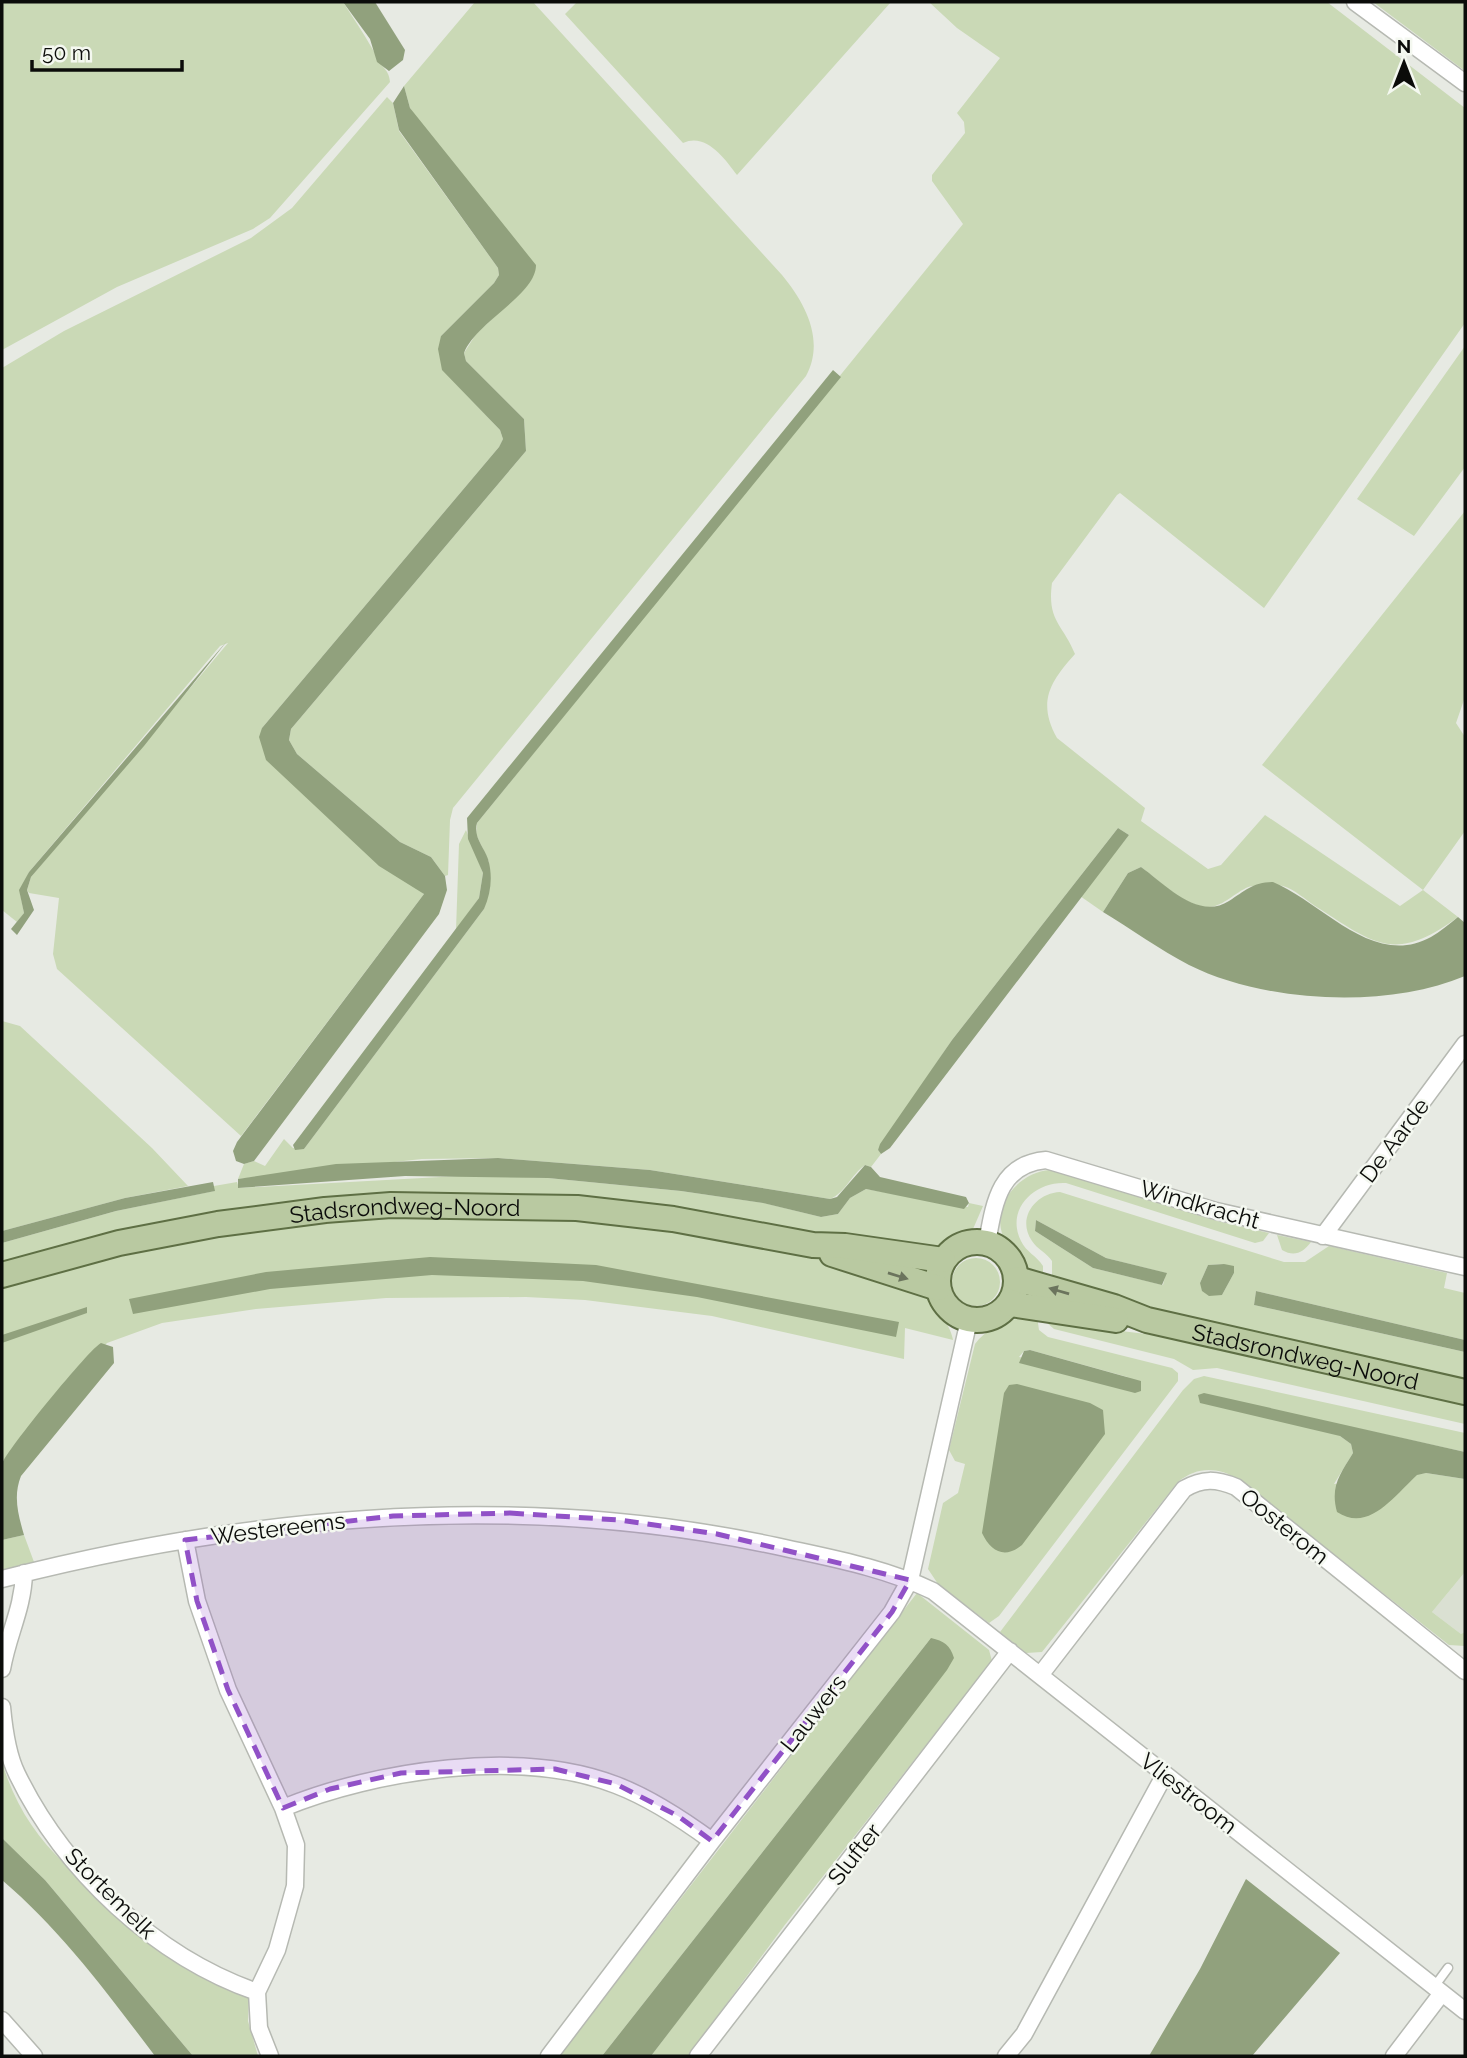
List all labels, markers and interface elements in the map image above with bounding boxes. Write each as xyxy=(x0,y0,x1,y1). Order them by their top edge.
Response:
scale bar xyxy=(32,28,182,72)
north arrow xyxy=(1369,28,1439,98)
text: N xyxy=(1397,35,1411,57)
text: 50 m xyxy=(42,40,91,65)
street label: De Aarde xyxy=(1354,1093,1434,1187)
street label: Windkracht xyxy=(1137,1174,1263,1234)
street label: Stadsrondweg-Noord xyxy=(288,1191,521,1228)
one-way arrow xyxy=(888,1271,909,1282)
one-way arrow xyxy=(1048,1285,1069,1295)
street label: Stadsrondweg-Noord xyxy=(1190,1317,1421,1395)
street label: Oosterom xyxy=(1235,1482,1335,1570)
street label: Westereems xyxy=(209,1506,347,1550)
street label: Lauwers xyxy=(774,1669,852,1757)
street label: Vliestroom xyxy=(1135,1747,1243,1839)
street label: Slufter xyxy=(822,1818,886,1890)
street label: Stortemelk xyxy=(60,1842,162,1944)

